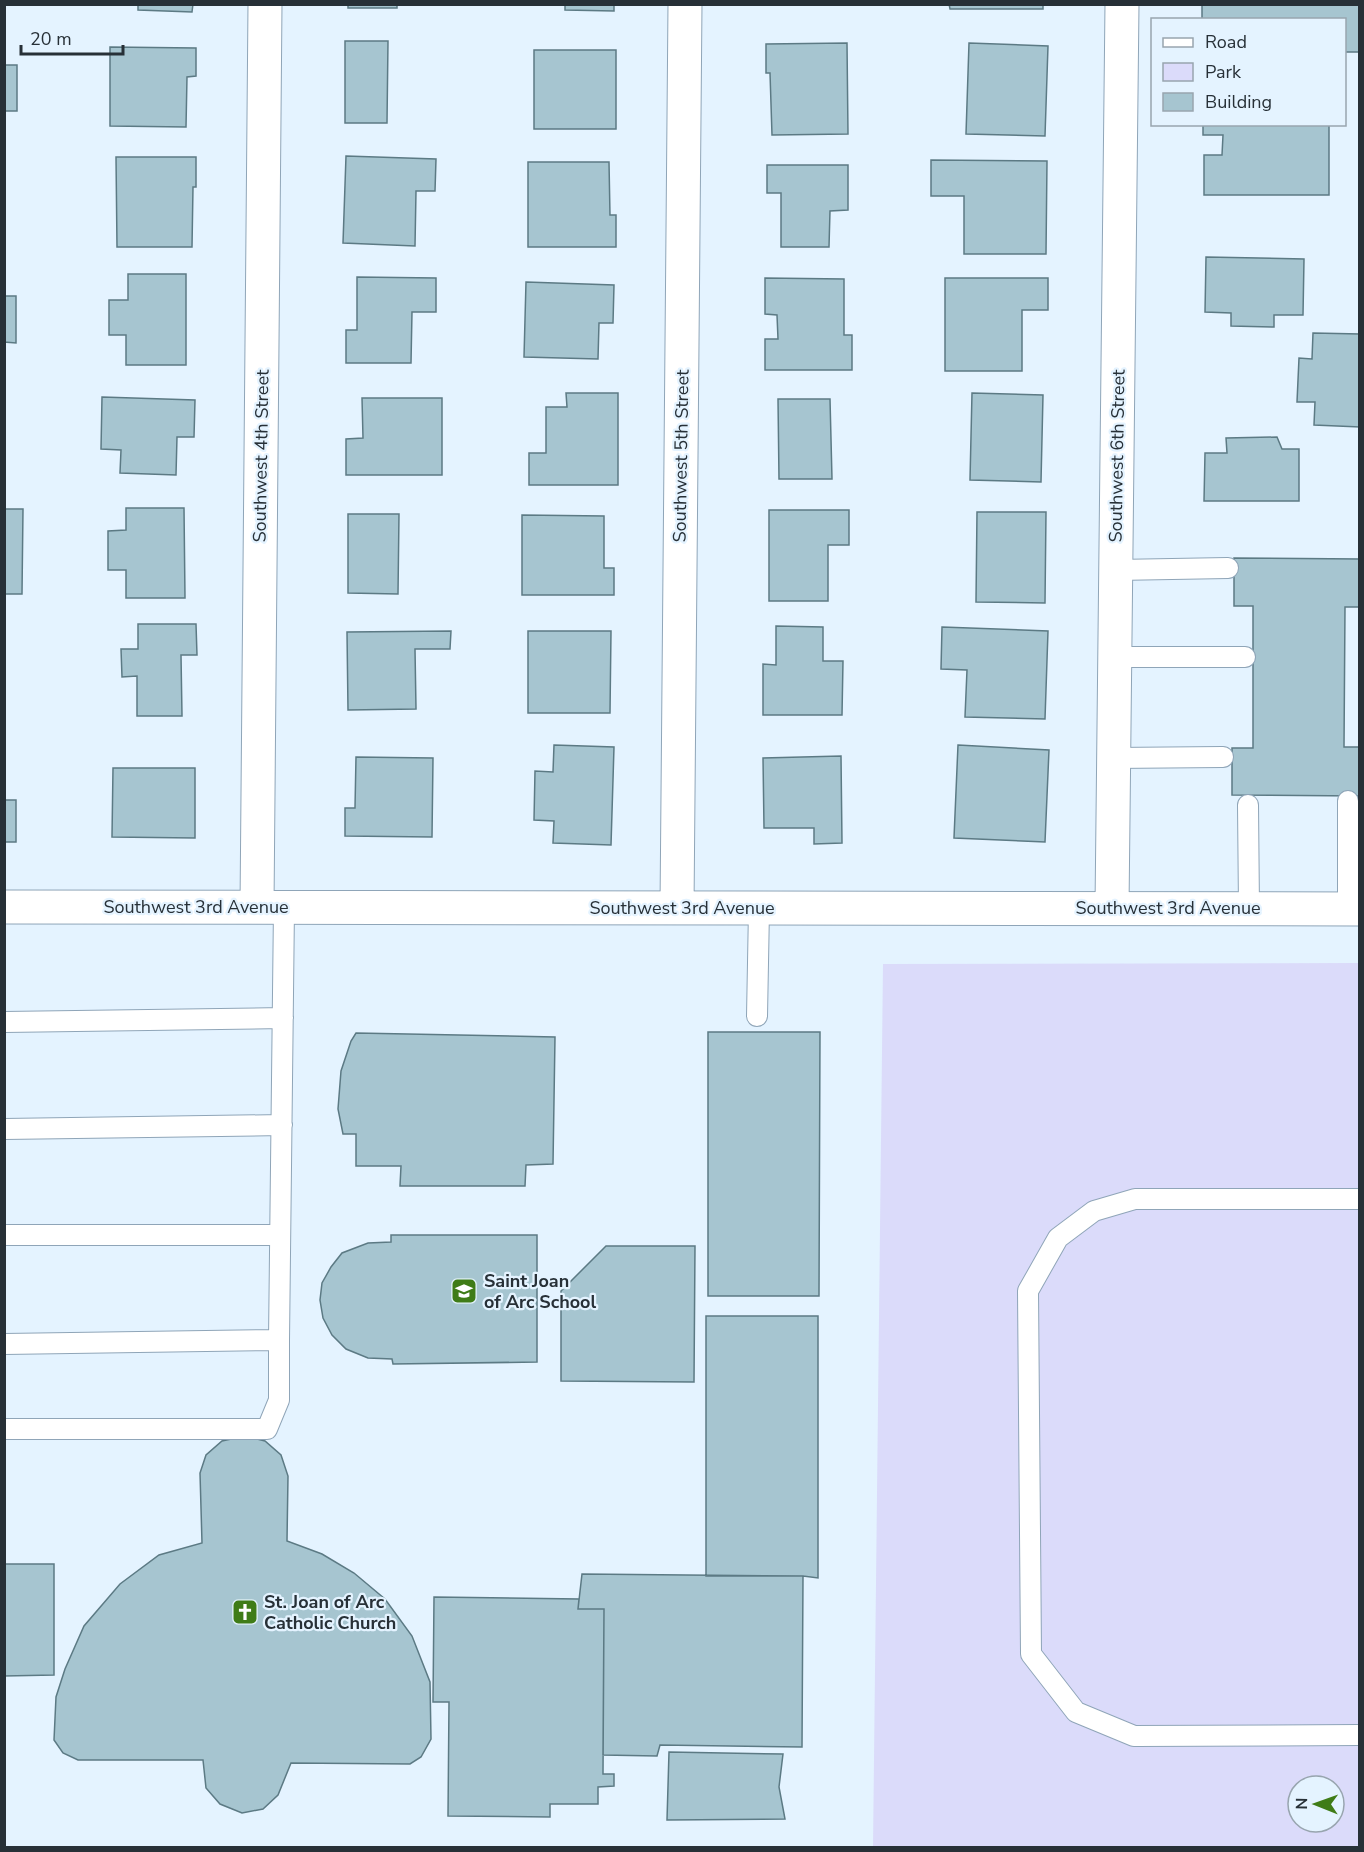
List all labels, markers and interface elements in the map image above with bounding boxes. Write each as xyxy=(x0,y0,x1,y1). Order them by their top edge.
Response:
scale bar xyxy=(21,18,123,56)
legend xyxy=(1151,18,1346,126)
text: 20 m xyxy=(30,27,72,51)
text: Road xyxy=(1205,30,1247,54)
text: Park xyxy=(1205,60,1242,84)
text: Building xyxy=(1205,90,1272,114)
street label: Southwest 4th Street xyxy=(247,369,275,543)
street label: Southwest 5th Street xyxy=(667,369,695,543)
street label: Southwest 6th Street xyxy=(1103,369,1131,543)
street label: Southwest 3rd Avenue xyxy=(103,895,289,919)
street label: Southwest 3rd Avenue xyxy=(589,896,775,920)
street label: Southwest 3rd Avenue xyxy=(1075,896,1261,920)
place label: Saint Joan of Arc School xyxy=(484,1269,596,1314)
school or university icon: Saint Joan of Arc School xyxy=(449,1276,479,1306)
place label: St. Joan of Arc Catholic Church xyxy=(264,1590,396,1635)
church icon: St. Joan of Arc Catholic Church xyxy=(230,1597,260,1627)
north arrow xyxy=(1286,1774,1346,1834)
text: N xyxy=(1291,1798,1313,1810)

